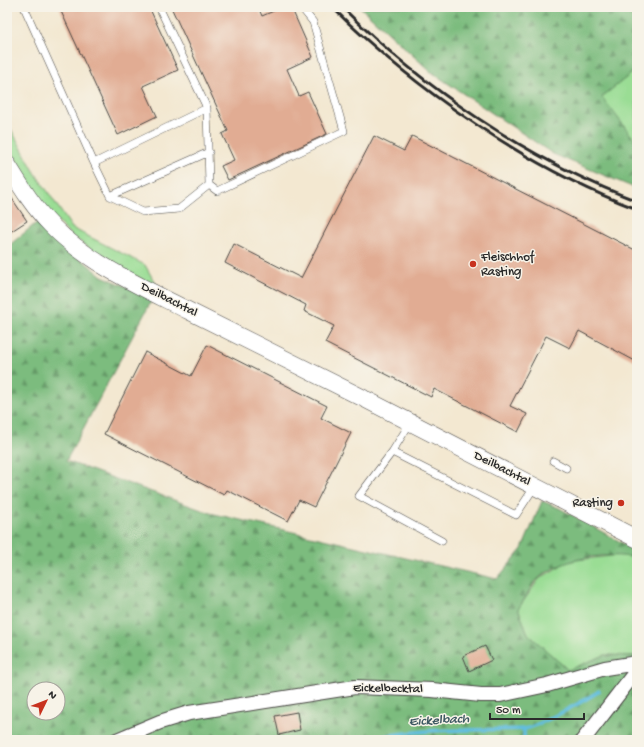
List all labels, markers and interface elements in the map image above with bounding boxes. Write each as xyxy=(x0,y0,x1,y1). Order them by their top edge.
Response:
place label: Fleischhof Rasting xyxy=(480,250,535,280)
marker: Fleischhof Rasting xyxy=(468,259,478,269)
street label: Deilbachtal xyxy=(137,279,200,321)
street label: Deilbachtal xyxy=(470,448,533,490)
place label: Rasting xyxy=(572,496,613,511)
marker: Rasting xyxy=(616,498,626,508)
north arrow xyxy=(26,681,66,721)
street label: Eickelbecktal xyxy=(353,681,423,697)
text: N xyxy=(45,689,59,702)
scale bar xyxy=(490,695,584,721)
text: 50 m xyxy=(496,704,521,718)
water label: Eickelbach xyxy=(408,711,470,731)

